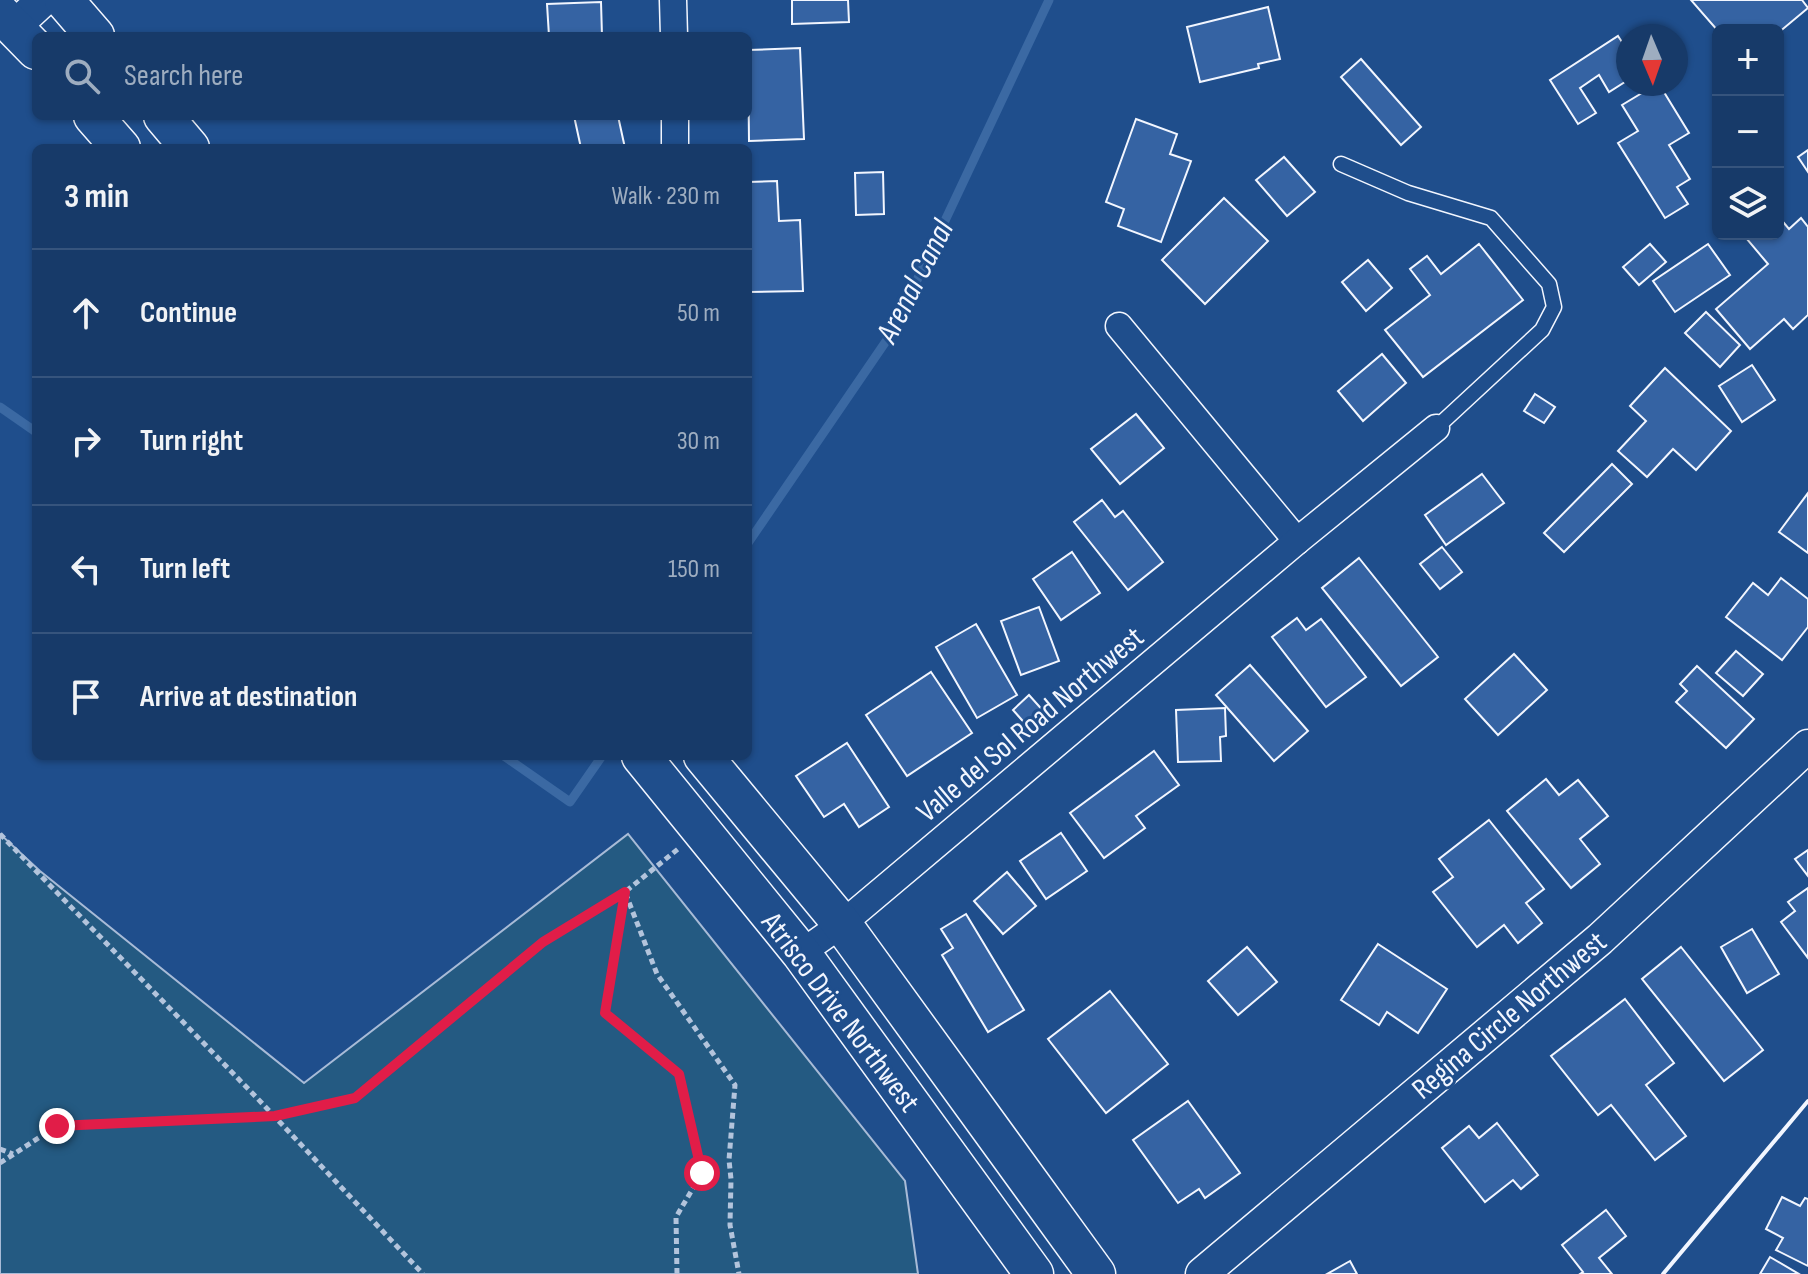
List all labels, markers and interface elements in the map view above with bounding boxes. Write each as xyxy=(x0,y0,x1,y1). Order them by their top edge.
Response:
north arrow xyxy=(1616,24,1688,96)
map controls xyxy=(1712,24,1784,240)
button: + xyxy=(1712,24,1784,96)
search box xyxy=(32,32,752,120)
icon: search xyxy=(60,54,104,98)
text: Search here xyxy=(124,58,243,94)
button: − xyxy=(1712,96,1784,168)
button: layers xyxy=(1712,168,1784,240)
text: 3 min xyxy=(64,176,129,217)
text: Walk · 230 m xyxy=(611,181,720,212)
water label: Arenal Canal xyxy=(867,213,963,351)
icon: ahead xyxy=(64,291,108,335)
text: Continue xyxy=(140,295,237,331)
text: 50 m xyxy=(677,298,720,329)
icon: right xyxy=(64,419,108,463)
text: Turn right xyxy=(140,423,243,459)
text: 30 m xyxy=(677,426,720,457)
icon: left xyxy=(64,547,108,591)
text: Turn left xyxy=(140,551,230,587)
text: 150 m xyxy=(668,554,720,585)
street label: Valle del Sol Road Northwest xyxy=(910,619,1151,830)
icon: arrive xyxy=(64,675,108,719)
text: Arrive at destination xyxy=(140,679,357,715)
street label: Atrisco Drive Northwest xyxy=(753,905,927,1120)
street label: Regina Circle Northwest xyxy=(1405,924,1614,1107)
route end xyxy=(39,1108,75,1144)
route start xyxy=(684,1155,720,1191)

